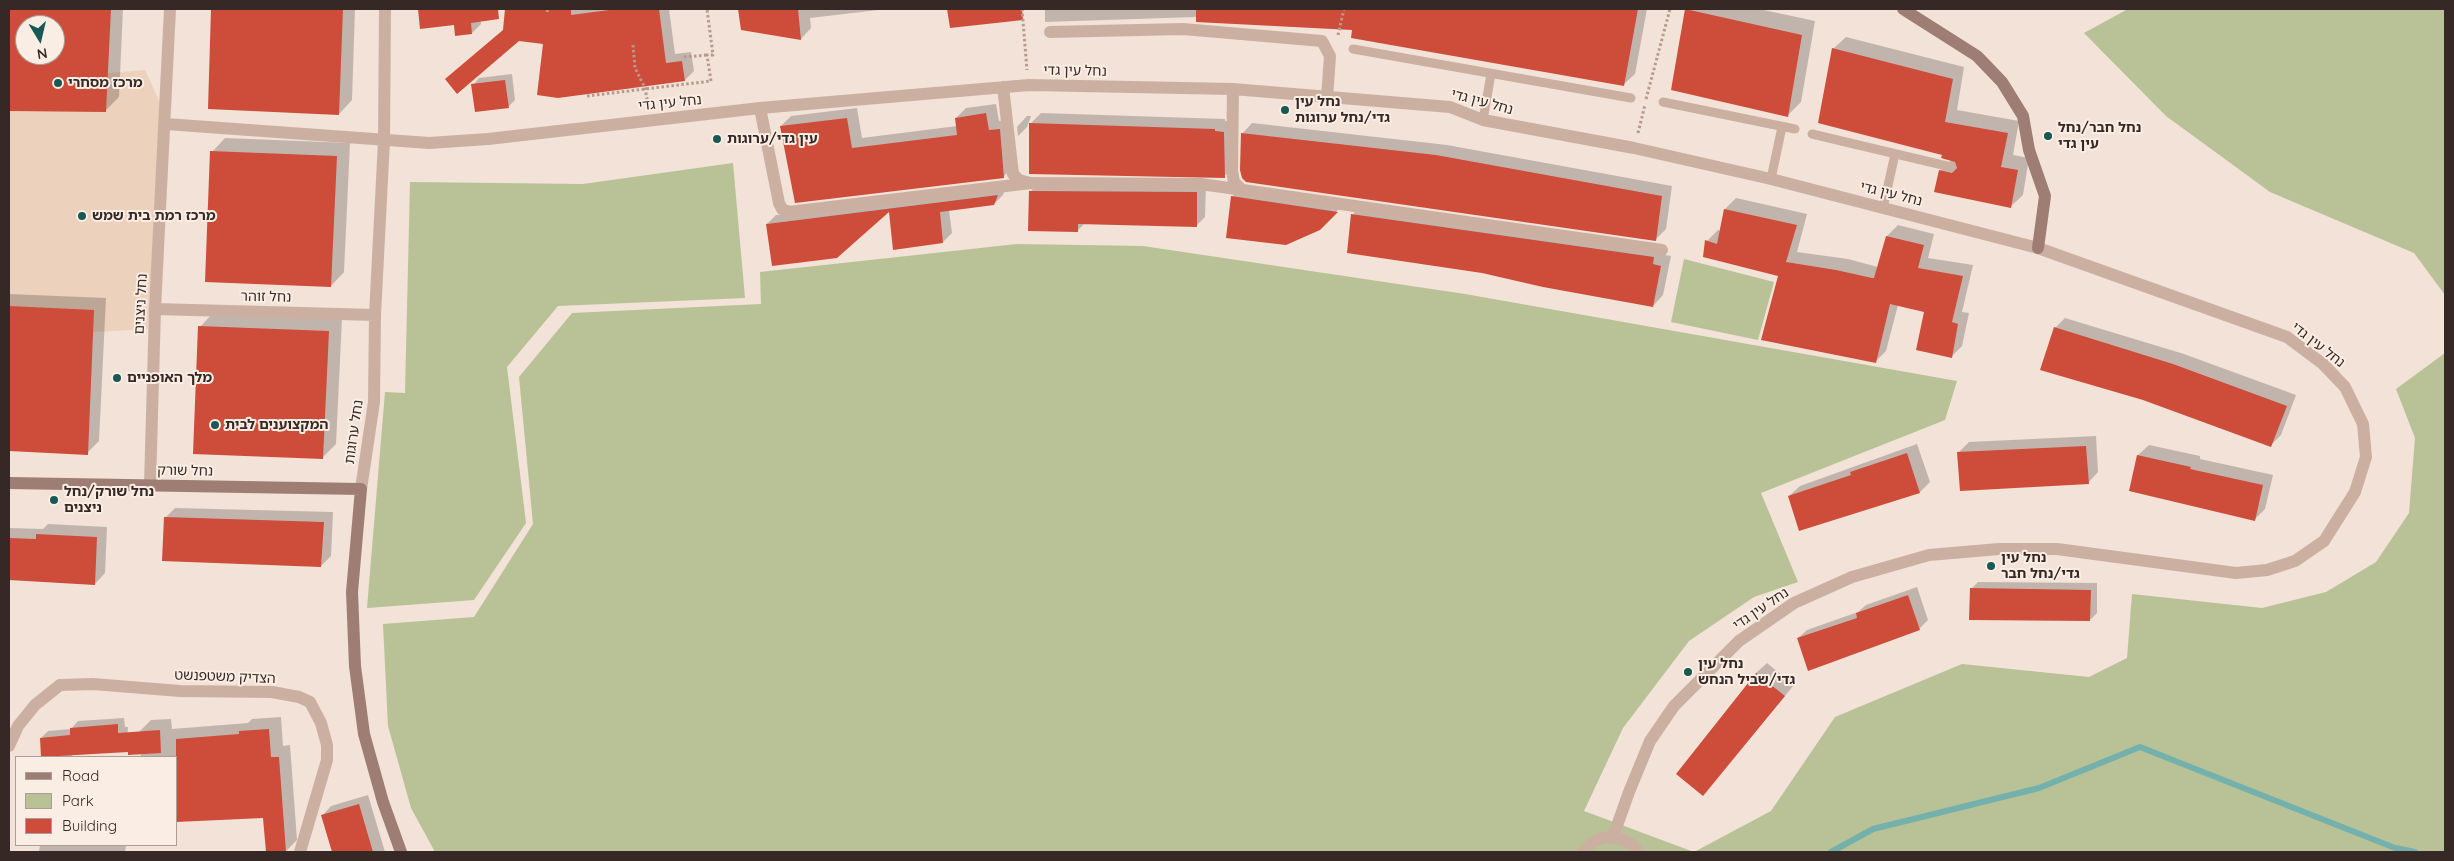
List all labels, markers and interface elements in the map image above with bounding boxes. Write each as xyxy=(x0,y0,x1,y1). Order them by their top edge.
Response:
north arrow xyxy=(15,15,65,65)
text: N xyxy=(36,44,49,64)
street label: נחל עין גדי xyxy=(1043,62,1107,80)
place label: מרכז מסחרי xyxy=(68,75,143,91)
marker: מרכז מסחרי xyxy=(52,77,64,89)
street label: נחל עין גדי xyxy=(1449,86,1515,118)
street label: נחל עין גדי xyxy=(638,91,702,115)
place label: נחל עין גדי/נחל ערוגות xyxy=(1295,94,1390,126)
marker: נחל עין גדי/נחל ערוגות xyxy=(1279,104,1291,116)
place label: נחל חבר/נחל עין גדי xyxy=(2058,120,2141,152)
marker: נחל חבר/נחל עין גדי xyxy=(2042,130,2054,142)
place label: עין גדי/ערוגות xyxy=(727,131,817,147)
marker: עין גדי/ערוגות xyxy=(711,133,723,145)
street label: נחל עין גדי xyxy=(1858,178,1924,210)
place label: מרכז רמת בית שמש xyxy=(92,208,216,224)
marker: מרכז רמת בית שמש xyxy=(76,210,88,222)
street label: נחל ניצנים xyxy=(131,273,151,335)
street label: נחל זוהר xyxy=(241,288,291,306)
street label: נחל עין גדי xyxy=(2288,319,2348,371)
place label: מלך האופניים xyxy=(127,370,212,386)
marker: מלך האופניים xyxy=(111,372,123,384)
street label: נחל ערוגות xyxy=(341,399,367,465)
place label: המקצוענים לבית xyxy=(225,417,328,433)
marker: המקצוענים לבית xyxy=(209,419,221,431)
street label: נחל שורק xyxy=(157,462,213,480)
place label: נחל שורק/נחל ניצנים xyxy=(64,484,154,516)
marker: נחל שורק/נחל ניצנים xyxy=(48,494,60,506)
place label: נחל עין גדי/נחל חבר xyxy=(2001,550,2080,582)
marker: נחל עין גדי/נחל חבר xyxy=(1985,560,1997,572)
street label: נחל עין גדי xyxy=(1730,584,1792,634)
place label: נחל עין גדי/שביל הנחש xyxy=(1698,656,1795,689)
marker: נחל עין גדי/שביל הנחש xyxy=(1682,666,1694,678)
street label: הצדיק משטפנשט xyxy=(174,667,276,687)
legend xyxy=(15,756,178,846)
text: Road xyxy=(62,766,99,785)
text: Park xyxy=(62,791,94,810)
text: Building xyxy=(62,816,117,835)

